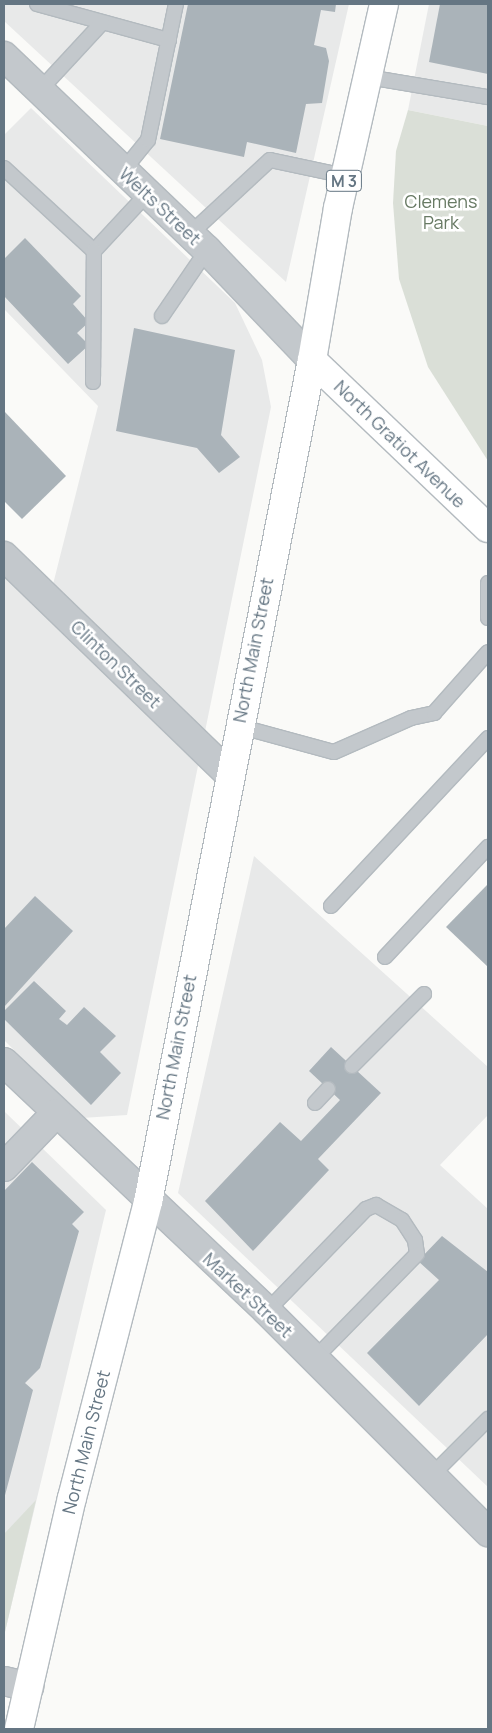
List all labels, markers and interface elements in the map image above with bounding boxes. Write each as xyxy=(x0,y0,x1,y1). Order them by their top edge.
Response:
street label: Welts Street xyxy=(115,163,205,249)
road number: M 3 xyxy=(325,168,363,195)
park label: Clemens Park xyxy=(405,191,477,233)
street label: North Gratiot Avenue xyxy=(330,376,470,512)
street label: North Main Street xyxy=(228,576,278,724)
street label: Clinton Street xyxy=(67,616,165,712)
street label: North Main Street xyxy=(151,973,201,1121)
street label: Market Street xyxy=(199,1248,297,1342)
street label: North Main Street xyxy=(58,1368,114,1516)

